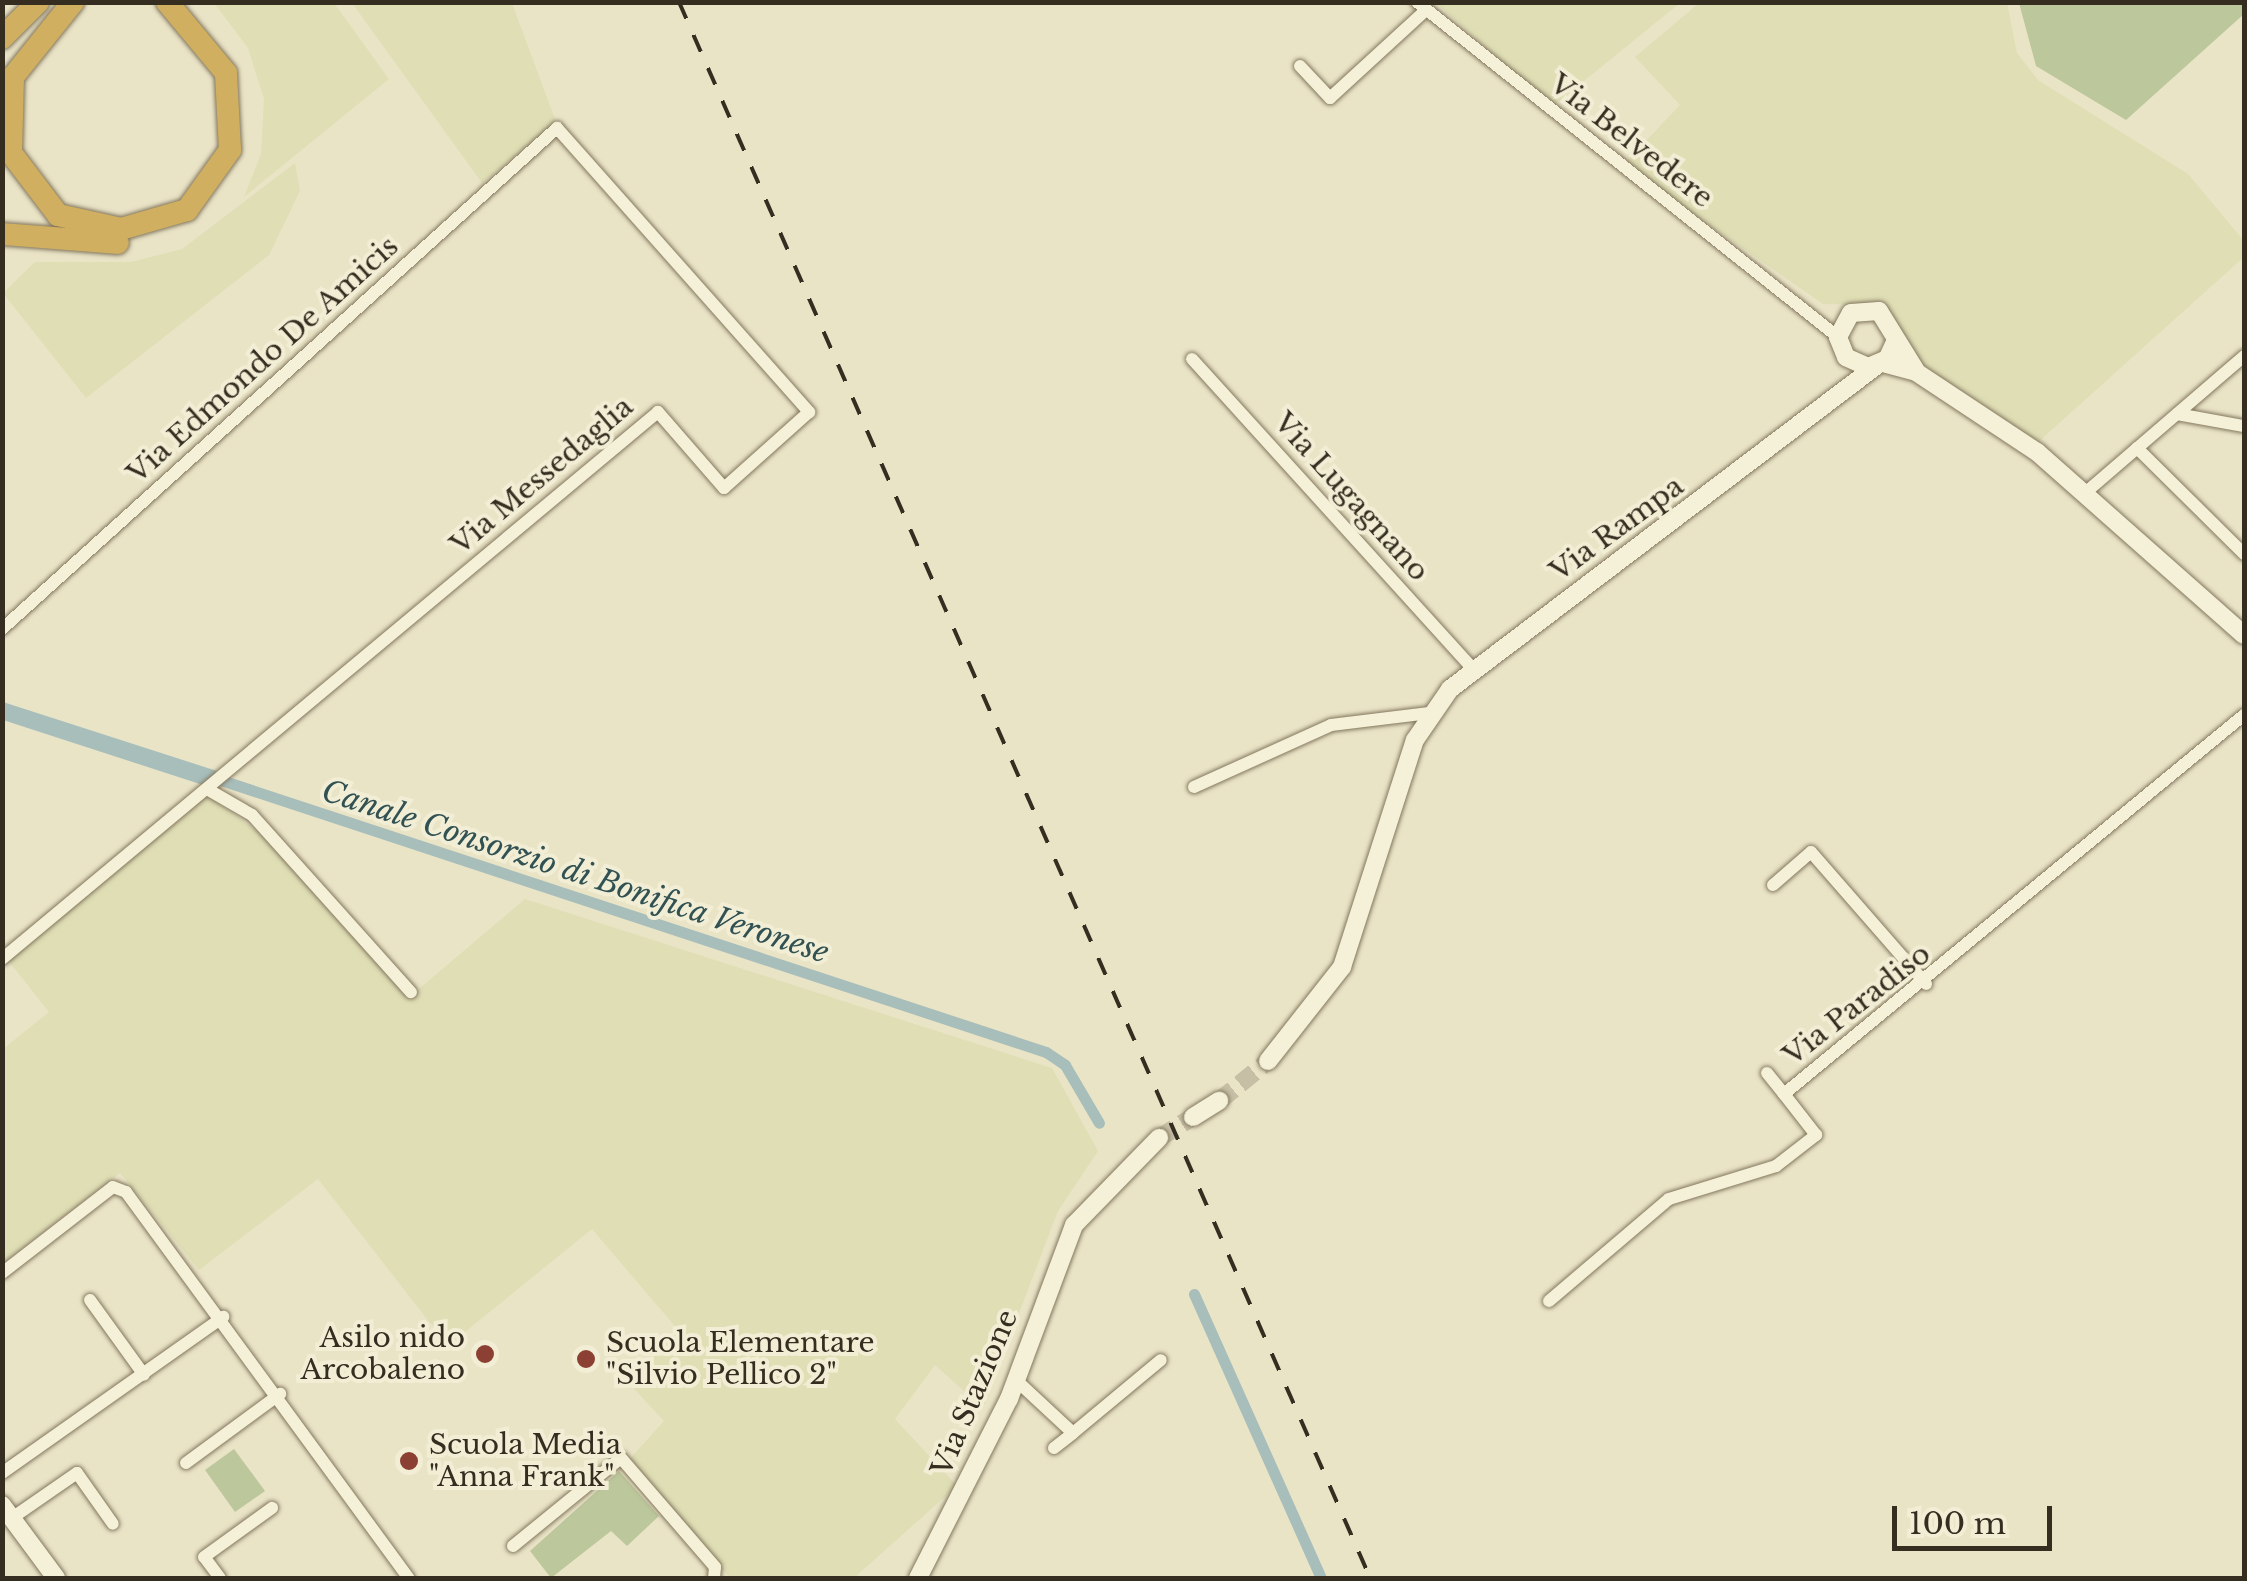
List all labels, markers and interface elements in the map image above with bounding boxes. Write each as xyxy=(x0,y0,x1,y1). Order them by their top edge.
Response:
street label: Via Belvedere xyxy=(1543,67,1719,215)
street label: Via Edmondo De Amicis xyxy=(120,229,406,491)
street label: Via Messedaglia xyxy=(444,390,640,562)
street label: Via Lugagnano xyxy=(1266,406,1436,588)
street label: Via Rampa xyxy=(1544,469,1690,589)
water label: Canale Consorzio di Bonifica Veronese xyxy=(316,773,834,971)
street label: Via Paradiso xyxy=(1777,937,1937,1073)
street label: Via Stazione xyxy=(925,1305,1025,1481)
place label: Asilo nido Arcobaleno xyxy=(300,1321,465,1387)
place label: Scuola Elementare "Silvio Pellico 2" xyxy=(606,1326,875,1392)
marker: Asilo nido Arcobaleno xyxy=(474,1343,496,1365)
marker: Scuola Elementare "Silvio Pellico 2" xyxy=(575,1348,597,1370)
place label: Scuola Media "Anna Frank" xyxy=(429,1428,622,1494)
marker: Scuola Media "Anna Frank" xyxy=(398,1450,420,1472)
scale bar xyxy=(1897,1486,2057,1548)
text: 100 m xyxy=(1909,1505,2006,1542)

